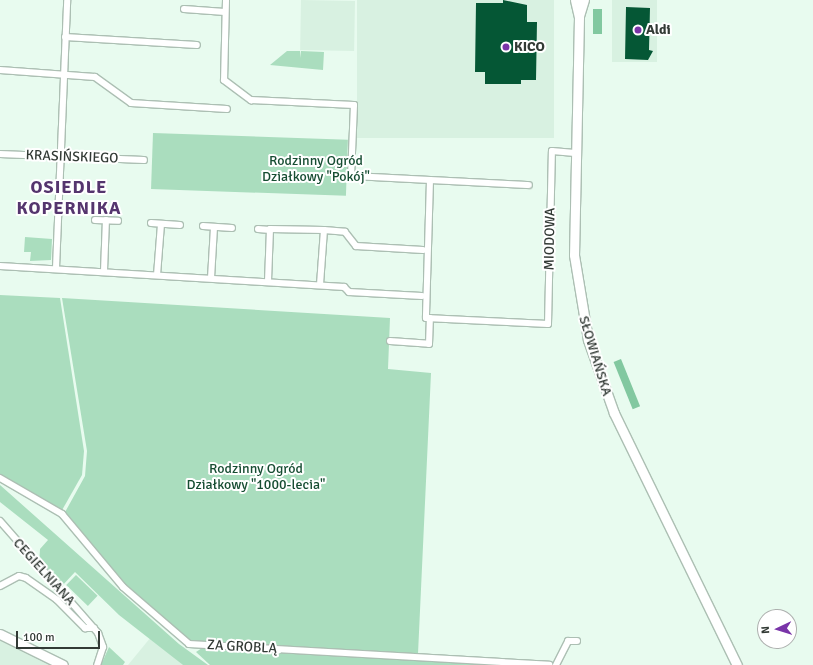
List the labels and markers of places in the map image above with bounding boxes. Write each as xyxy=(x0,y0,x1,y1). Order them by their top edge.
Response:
place label: Aldi xyxy=(646,22,671,38)
marker: Aldi xyxy=(633,25,643,35)
place label: KICO xyxy=(514,39,545,55)
marker: KICO xyxy=(501,42,511,52)

